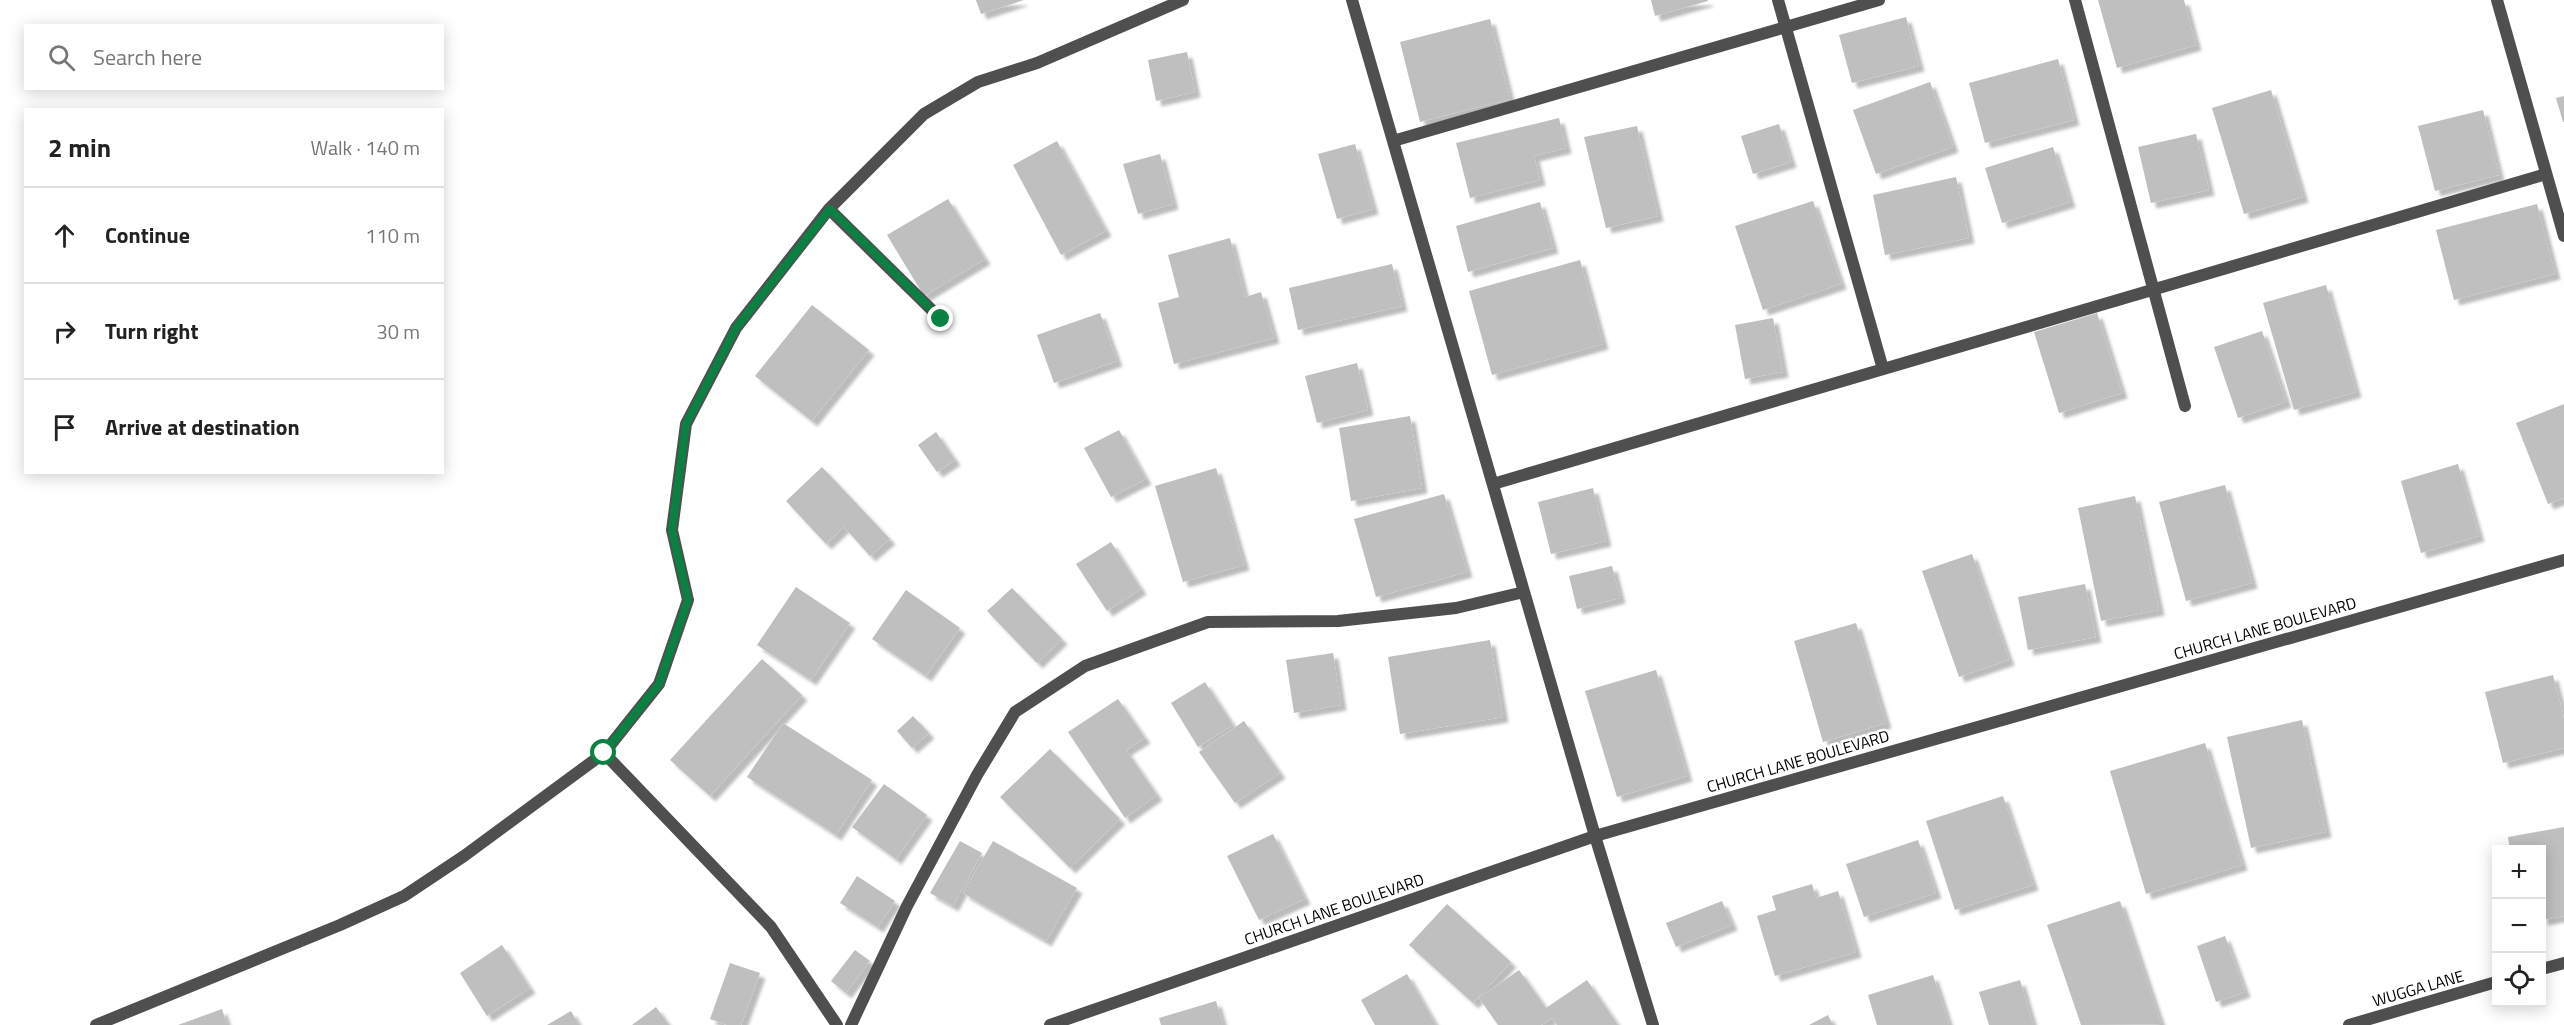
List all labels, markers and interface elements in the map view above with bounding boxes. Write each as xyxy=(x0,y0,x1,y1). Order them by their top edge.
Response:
search box xyxy=(24,24,444,90)
text: Search here xyxy=(93,40,202,74)
icon: search xyxy=(45,41,78,74)
text: 2 min xyxy=(48,128,111,167)
text: Walk · 140 m xyxy=(311,132,420,163)
text: Continue xyxy=(105,218,190,252)
icon: ahead xyxy=(48,219,81,252)
text: 110 m xyxy=(365,220,420,251)
route end xyxy=(927,305,953,331)
text: Turn right xyxy=(105,314,199,348)
icon: right xyxy=(48,315,81,348)
text: 30 m xyxy=(376,316,420,347)
text: Arrive at destination xyxy=(105,410,300,444)
icon: arrive xyxy=(48,411,81,444)
street label: CHURCH LANE BOULEVARD xyxy=(2171,590,2359,666)
street label: CHURCH LANE BOULEVARD xyxy=(1704,723,1892,799)
route start xyxy=(590,739,616,765)
map controls xyxy=(2492,845,2546,1007)
button: + xyxy=(2492,845,2546,899)
street label: CHURCH LANE BOULEVARD xyxy=(1241,867,1427,951)
button: − xyxy=(2492,899,2546,953)
button: locate xyxy=(2492,953,2546,1007)
street label: WUGGA LANE xyxy=(2369,963,2467,1013)

